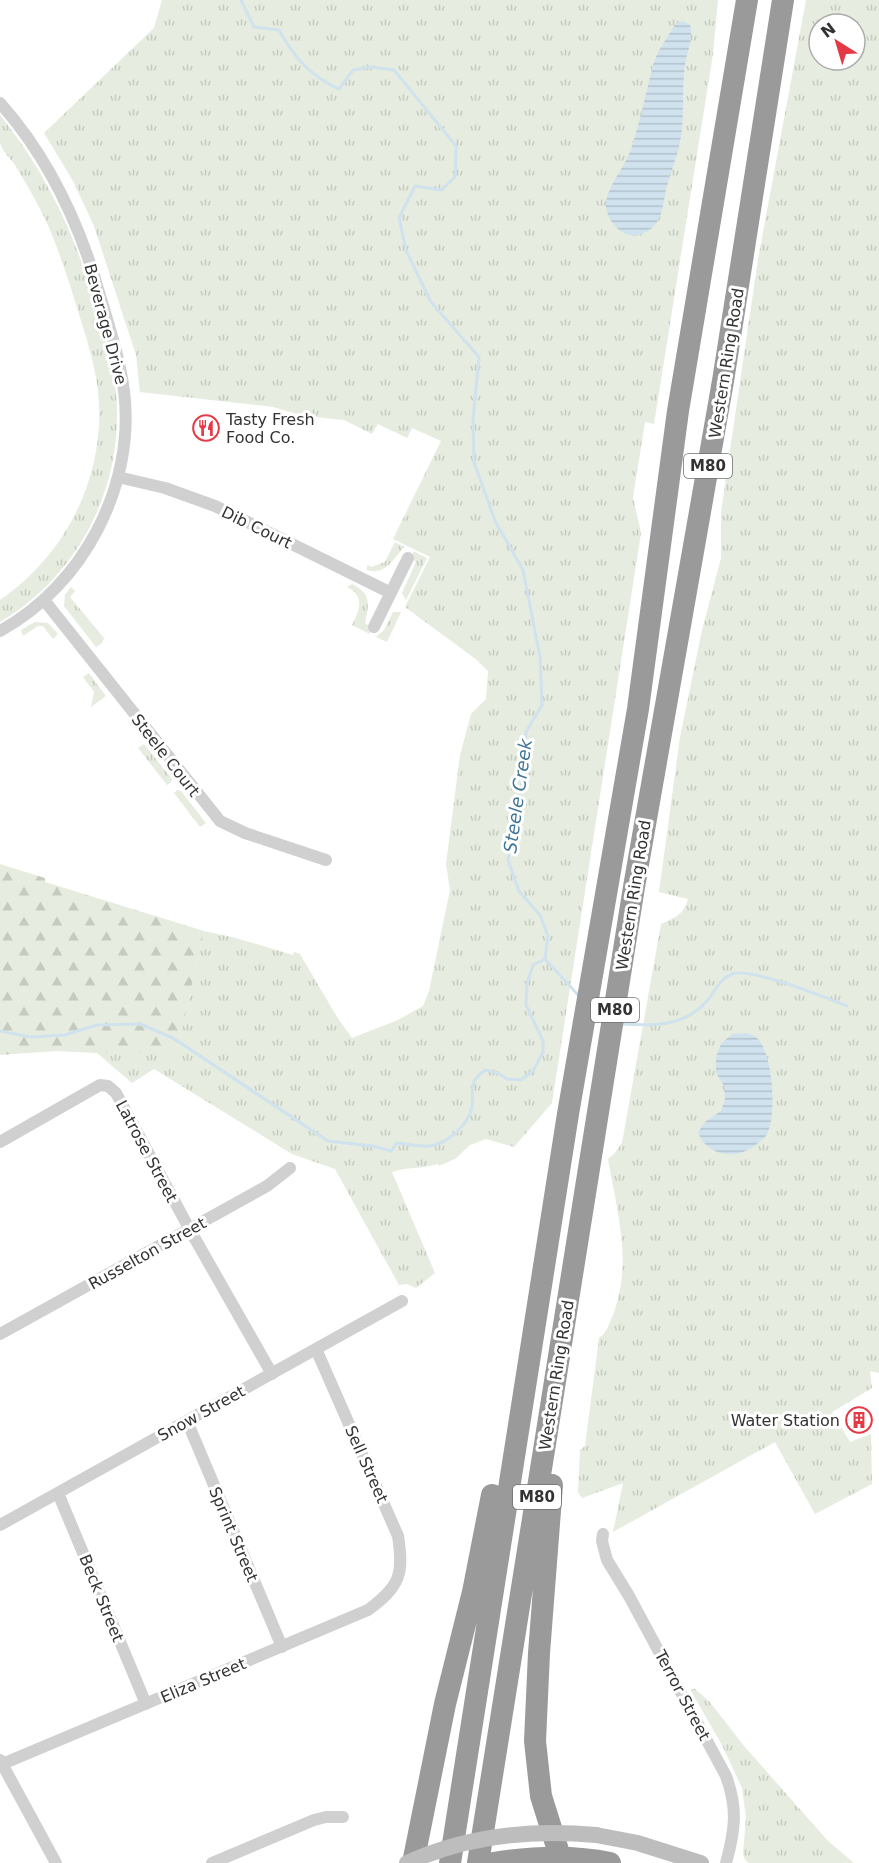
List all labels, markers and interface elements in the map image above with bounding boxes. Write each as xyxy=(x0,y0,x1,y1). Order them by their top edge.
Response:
north arrow xyxy=(807,12,867,72)
text: N xyxy=(817,19,839,42)
street label: Beverage Drive xyxy=(80,262,131,387)
street label: Western Ring Road xyxy=(705,287,748,440)
place label: Tasty Fresh Food Co. xyxy=(225,410,315,447)
restaurant icon: Tasty Fresh Food Co. xyxy=(191,413,221,443)
road number: M80 xyxy=(684,454,732,478)
street label: Dib Court xyxy=(218,502,295,553)
street label: Steele Court xyxy=(128,710,204,800)
water label: Steele Creek xyxy=(499,736,536,854)
street label: Western Ring Road xyxy=(612,819,655,972)
road number: M80 xyxy=(591,998,639,1022)
street label: Latrose Street xyxy=(112,1097,181,1206)
street label: Russelton Street xyxy=(85,1213,209,1294)
street label: Western Ring Road xyxy=(535,1299,578,1452)
street label: Snow Street xyxy=(154,1382,248,1445)
building icon: Water Station xyxy=(844,1405,874,1435)
place label: Water Station xyxy=(731,1411,840,1430)
street label: Sell Street xyxy=(341,1423,392,1506)
street label: Sprint Street xyxy=(205,1484,262,1585)
road number: M80 xyxy=(513,1485,561,1509)
street label: Beck Street xyxy=(75,1552,128,1645)
street label: Terror Street xyxy=(650,1646,714,1744)
street label: Eliza Street xyxy=(158,1654,249,1707)

